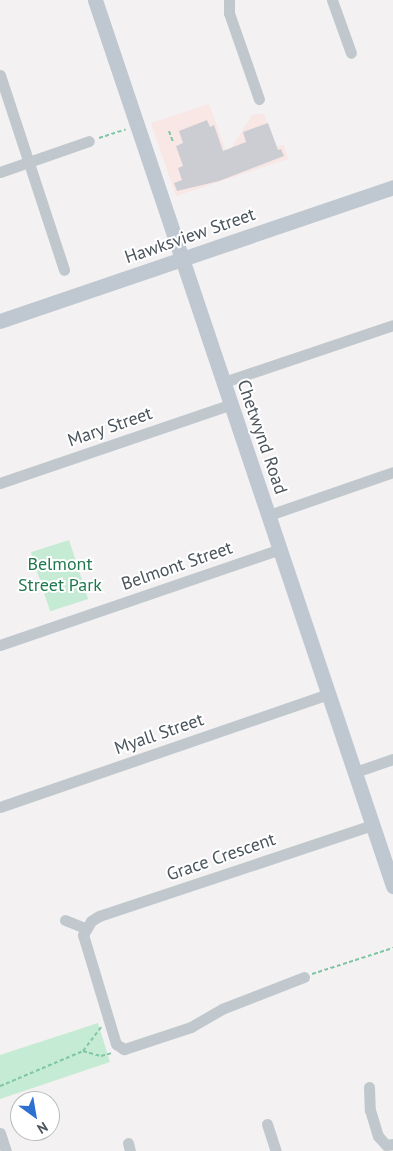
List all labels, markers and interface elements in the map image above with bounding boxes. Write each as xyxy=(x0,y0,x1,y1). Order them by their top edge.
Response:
street label: Hawksview Street xyxy=(122,204,258,268)
street label: Chetwynd Road xyxy=(232,377,292,497)
street label: Mary Street xyxy=(65,402,155,452)
street label: Belmont Street xyxy=(119,537,235,595)
park label: Belmont Street Park xyxy=(18,554,102,596)
street label: Myall Street xyxy=(112,709,206,759)
street label: Grace Crescent xyxy=(164,828,278,886)
north arrow xyxy=(10,1091,60,1141)
text: N xyxy=(34,1118,51,1138)

